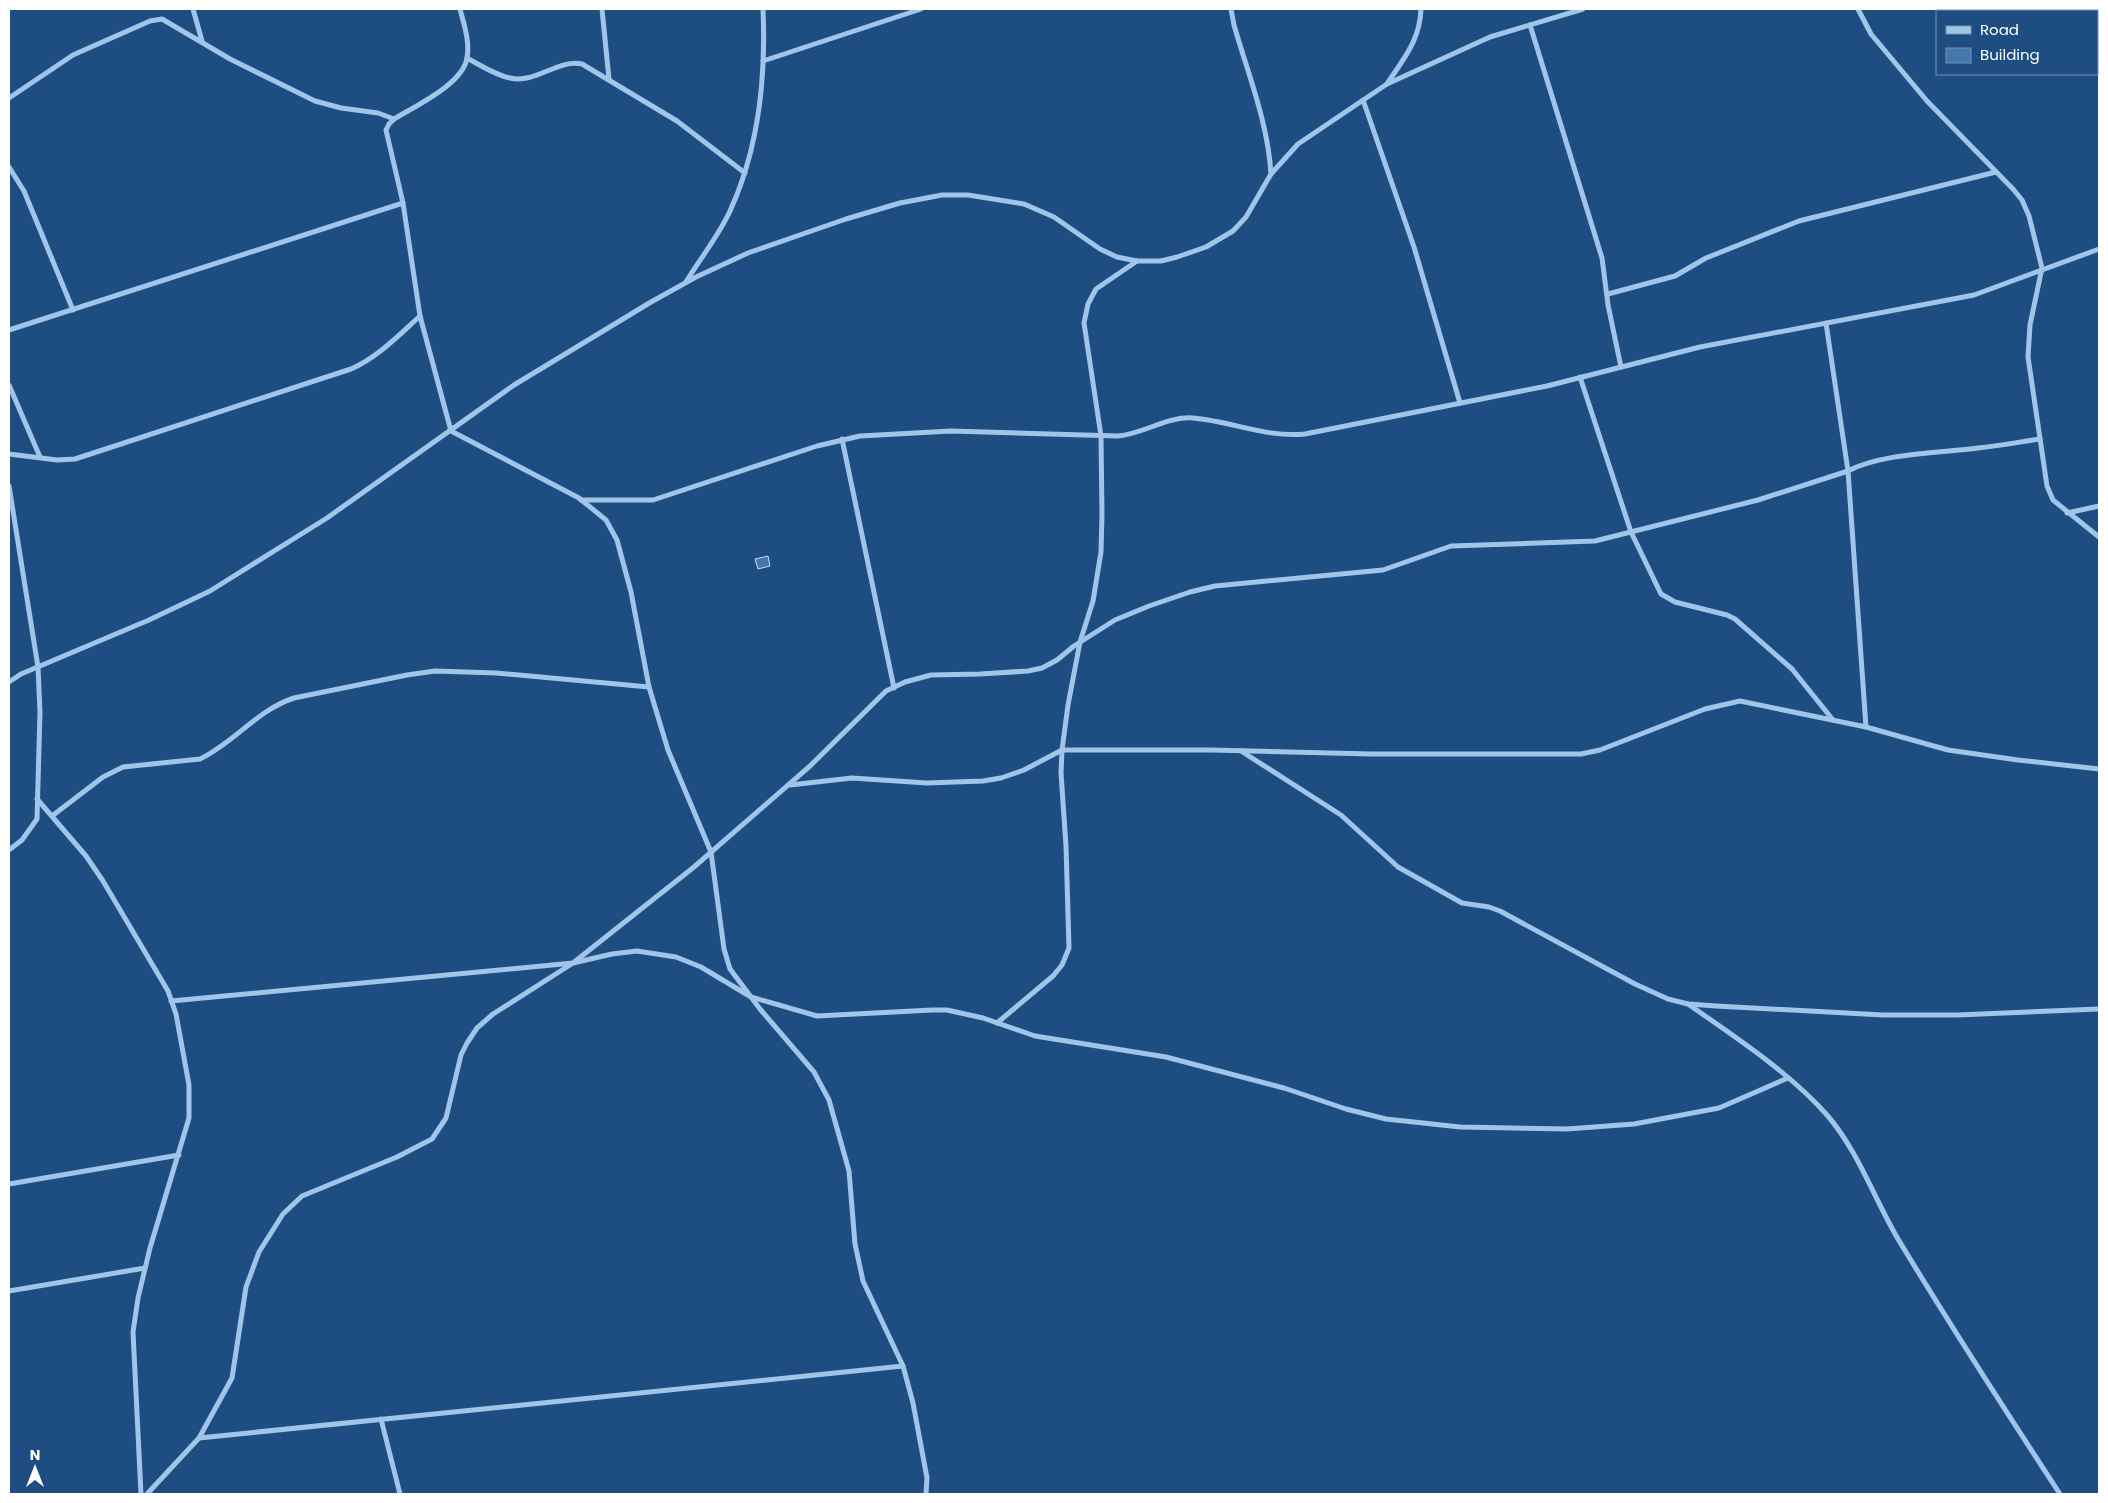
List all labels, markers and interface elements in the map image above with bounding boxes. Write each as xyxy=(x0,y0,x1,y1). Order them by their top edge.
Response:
legend xyxy=(1936,10,2098,75)
text: Road xyxy=(1980,19,2019,40)
text: Building xyxy=(1980,44,2040,65)
north arrow xyxy=(10,1443,60,1493)
text: N xyxy=(30,1445,40,1465)

